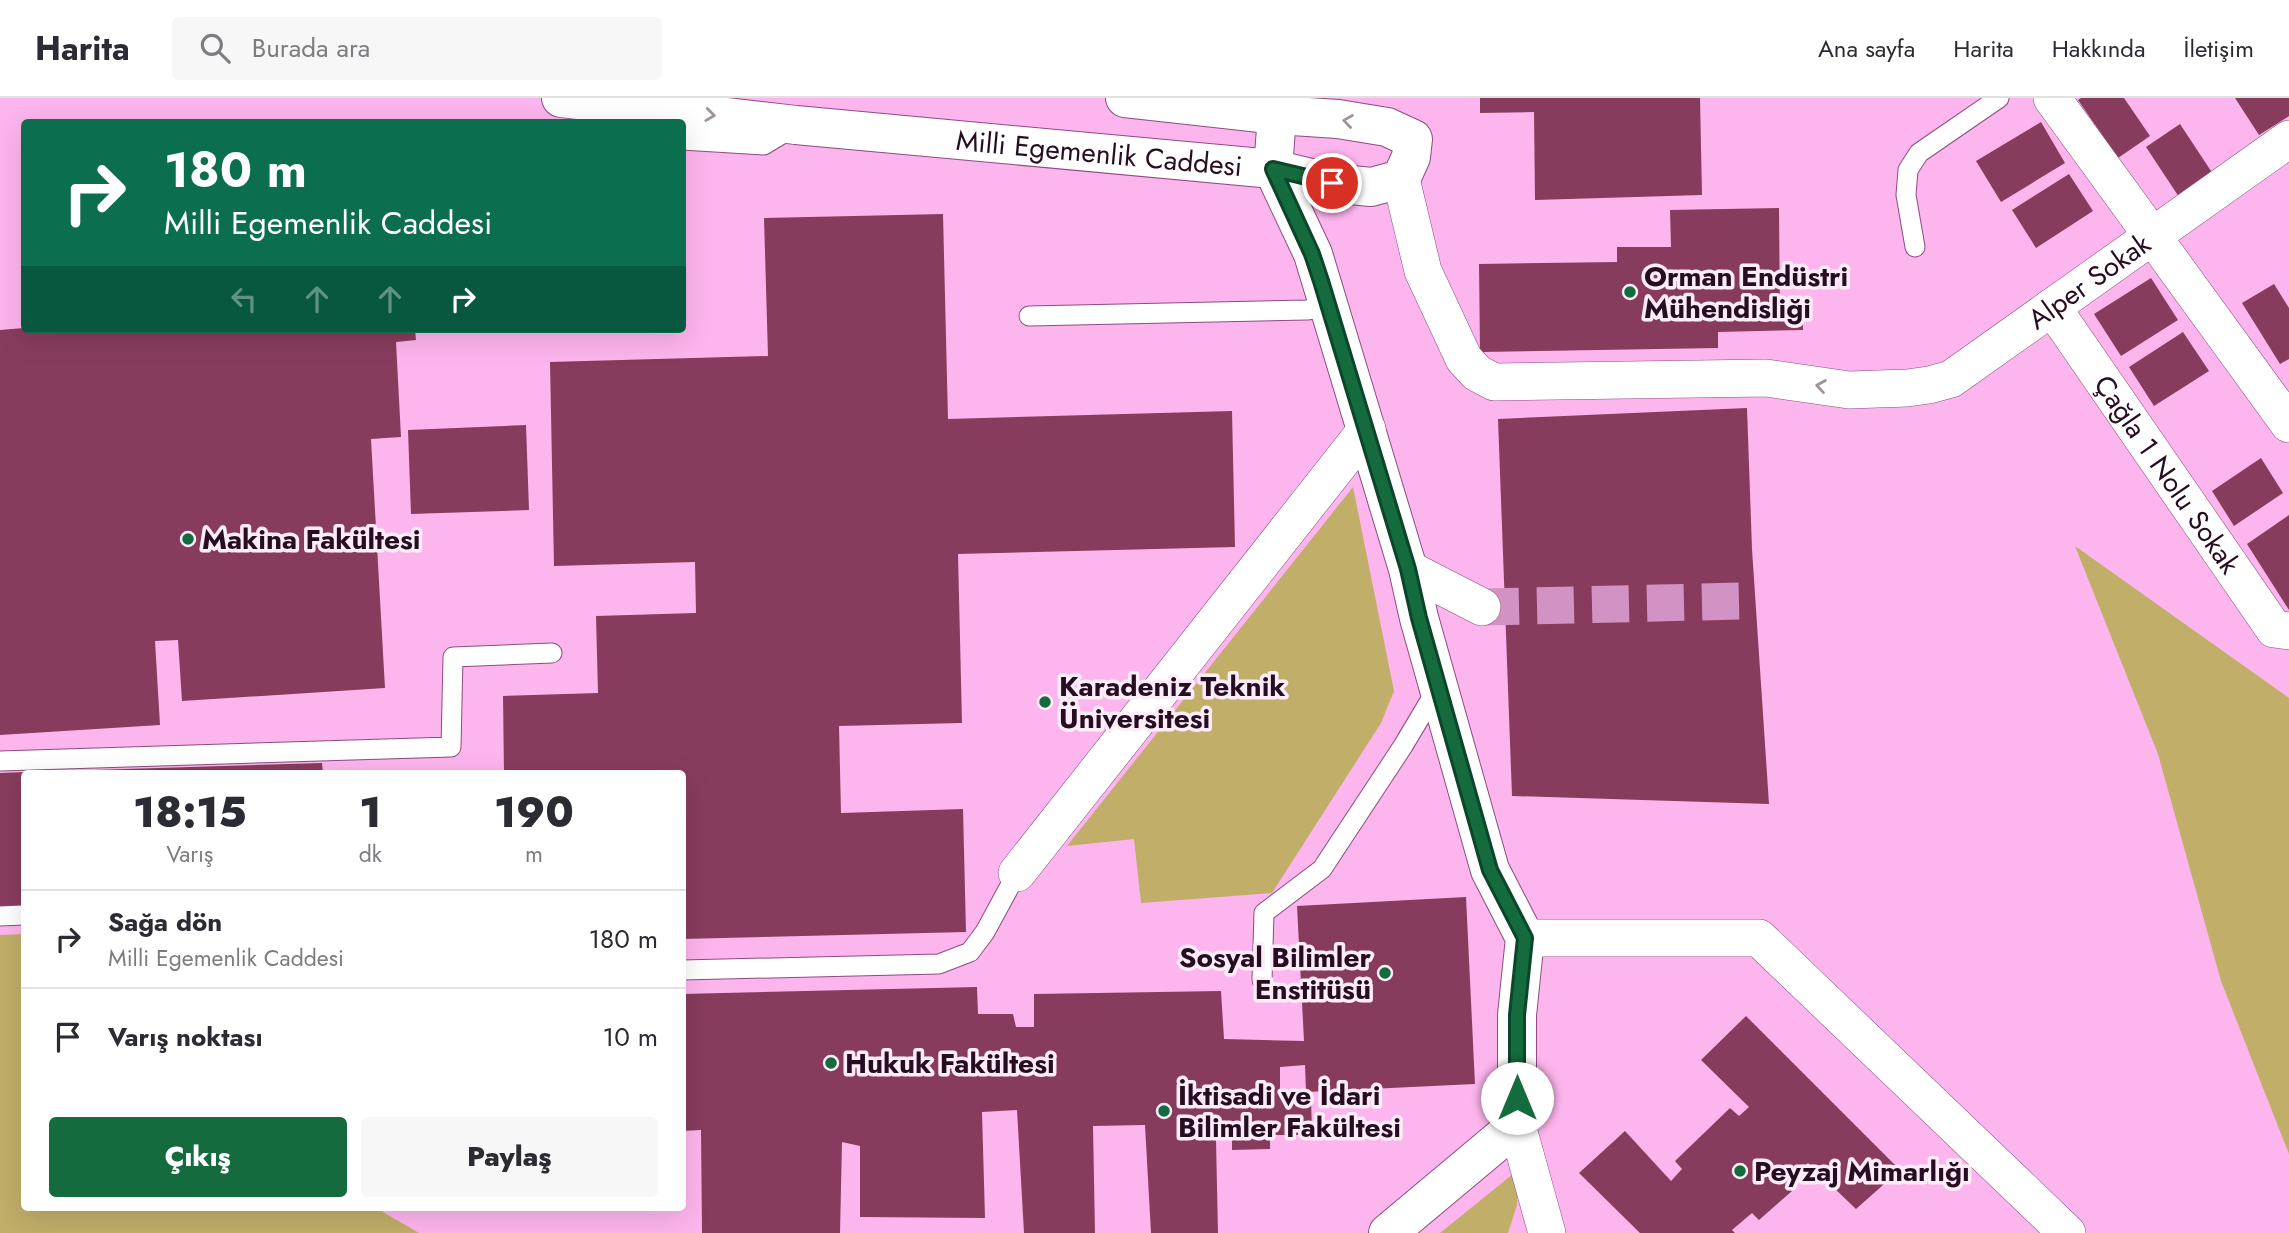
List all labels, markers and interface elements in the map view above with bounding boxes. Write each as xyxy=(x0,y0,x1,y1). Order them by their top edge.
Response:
search box xyxy=(172,17,662,80)
text: Harita xyxy=(35,25,130,72)
icon: search xyxy=(196,29,234,67)
text: Burada ara xyxy=(252,29,370,67)
text: Ana sayfa xyxy=(1818,31,1915,66)
text: Harita xyxy=(1953,31,2014,66)
text: Hakkında xyxy=(2052,31,2146,66)
text: İletişim xyxy=(2184,31,2254,66)
one-way arrow xyxy=(704,108,716,123)
one-way arrow xyxy=(1342,114,1354,129)
street label: Milli Egemenlik Caddesi xyxy=(954,119,1244,187)
text: 180 m xyxy=(164,135,307,205)
icon: right xyxy=(49,147,140,238)
pin xyxy=(1302,153,1362,213)
icon: arrive xyxy=(1313,164,1351,202)
text: Milli Egemenlik Caddesi xyxy=(164,200,492,246)
street label: Alper Sokak xyxy=(2019,223,2159,339)
place label: Orman Endüstri Mühendisliği xyxy=(1644,256,1848,329)
icon: left xyxy=(225,280,263,318)
icon: ahead xyxy=(298,280,336,318)
icon: ahead xyxy=(371,280,409,318)
icon: right xyxy=(444,280,482,318)
marker: Orman Endüstri Mühendisliği xyxy=(1622,284,1638,300)
street label: Çağla 1 Nolu Sokak xyxy=(2084,366,2251,582)
one-way arrow xyxy=(1815,379,1826,394)
place label: Makina Fakültesi xyxy=(202,519,421,560)
marker: Makina Fakültesi xyxy=(180,531,196,547)
place label: Karadeniz Teknik Üniversitesi xyxy=(1059,666,1286,739)
marker: Karadeniz Teknik Üniversitesi xyxy=(1037,694,1053,710)
text: 18:15 xyxy=(133,782,247,843)
text: 1 xyxy=(359,782,381,843)
text: 190 xyxy=(494,782,574,843)
text: Varış xyxy=(166,837,213,871)
text: dk xyxy=(359,837,382,871)
text: m xyxy=(525,837,543,871)
text: Sağa dön xyxy=(108,903,222,941)
icon: right xyxy=(49,920,87,958)
text: 180 m xyxy=(588,920,658,958)
place label: Sosyal Bilimler Enstitüsü xyxy=(1179,937,1371,1010)
text: Milli Egemenlik Caddesi xyxy=(108,941,344,975)
marker: Sosyal Bilimler Enstitüsü xyxy=(1377,965,1393,981)
icon: arrive xyxy=(49,1018,87,1056)
text: Varış noktası xyxy=(108,1018,263,1056)
text: 10 m xyxy=(603,1018,658,1056)
place label: Hukuk Fakültesi xyxy=(845,1043,1055,1084)
marker: Hukuk Fakültesi xyxy=(823,1055,839,1071)
position arrow xyxy=(1480,1061,1554,1135)
place label: İktisadi ve İdari Bilimler Fakültesi xyxy=(1178,1075,1401,1148)
marker: İktisadi ve İdari Bilimler Fakültesi xyxy=(1156,1103,1172,1119)
button: Çıkış xyxy=(49,1117,347,1197)
button: Paylaş xyxy=(361,1117,658,1197)
place label: Peyzaj Mimarlığı xyxy=(1754,1151,1970,1192)
marker: Peyzaj Mimarlığı xyxy=(1732,1163,1748,1179)

